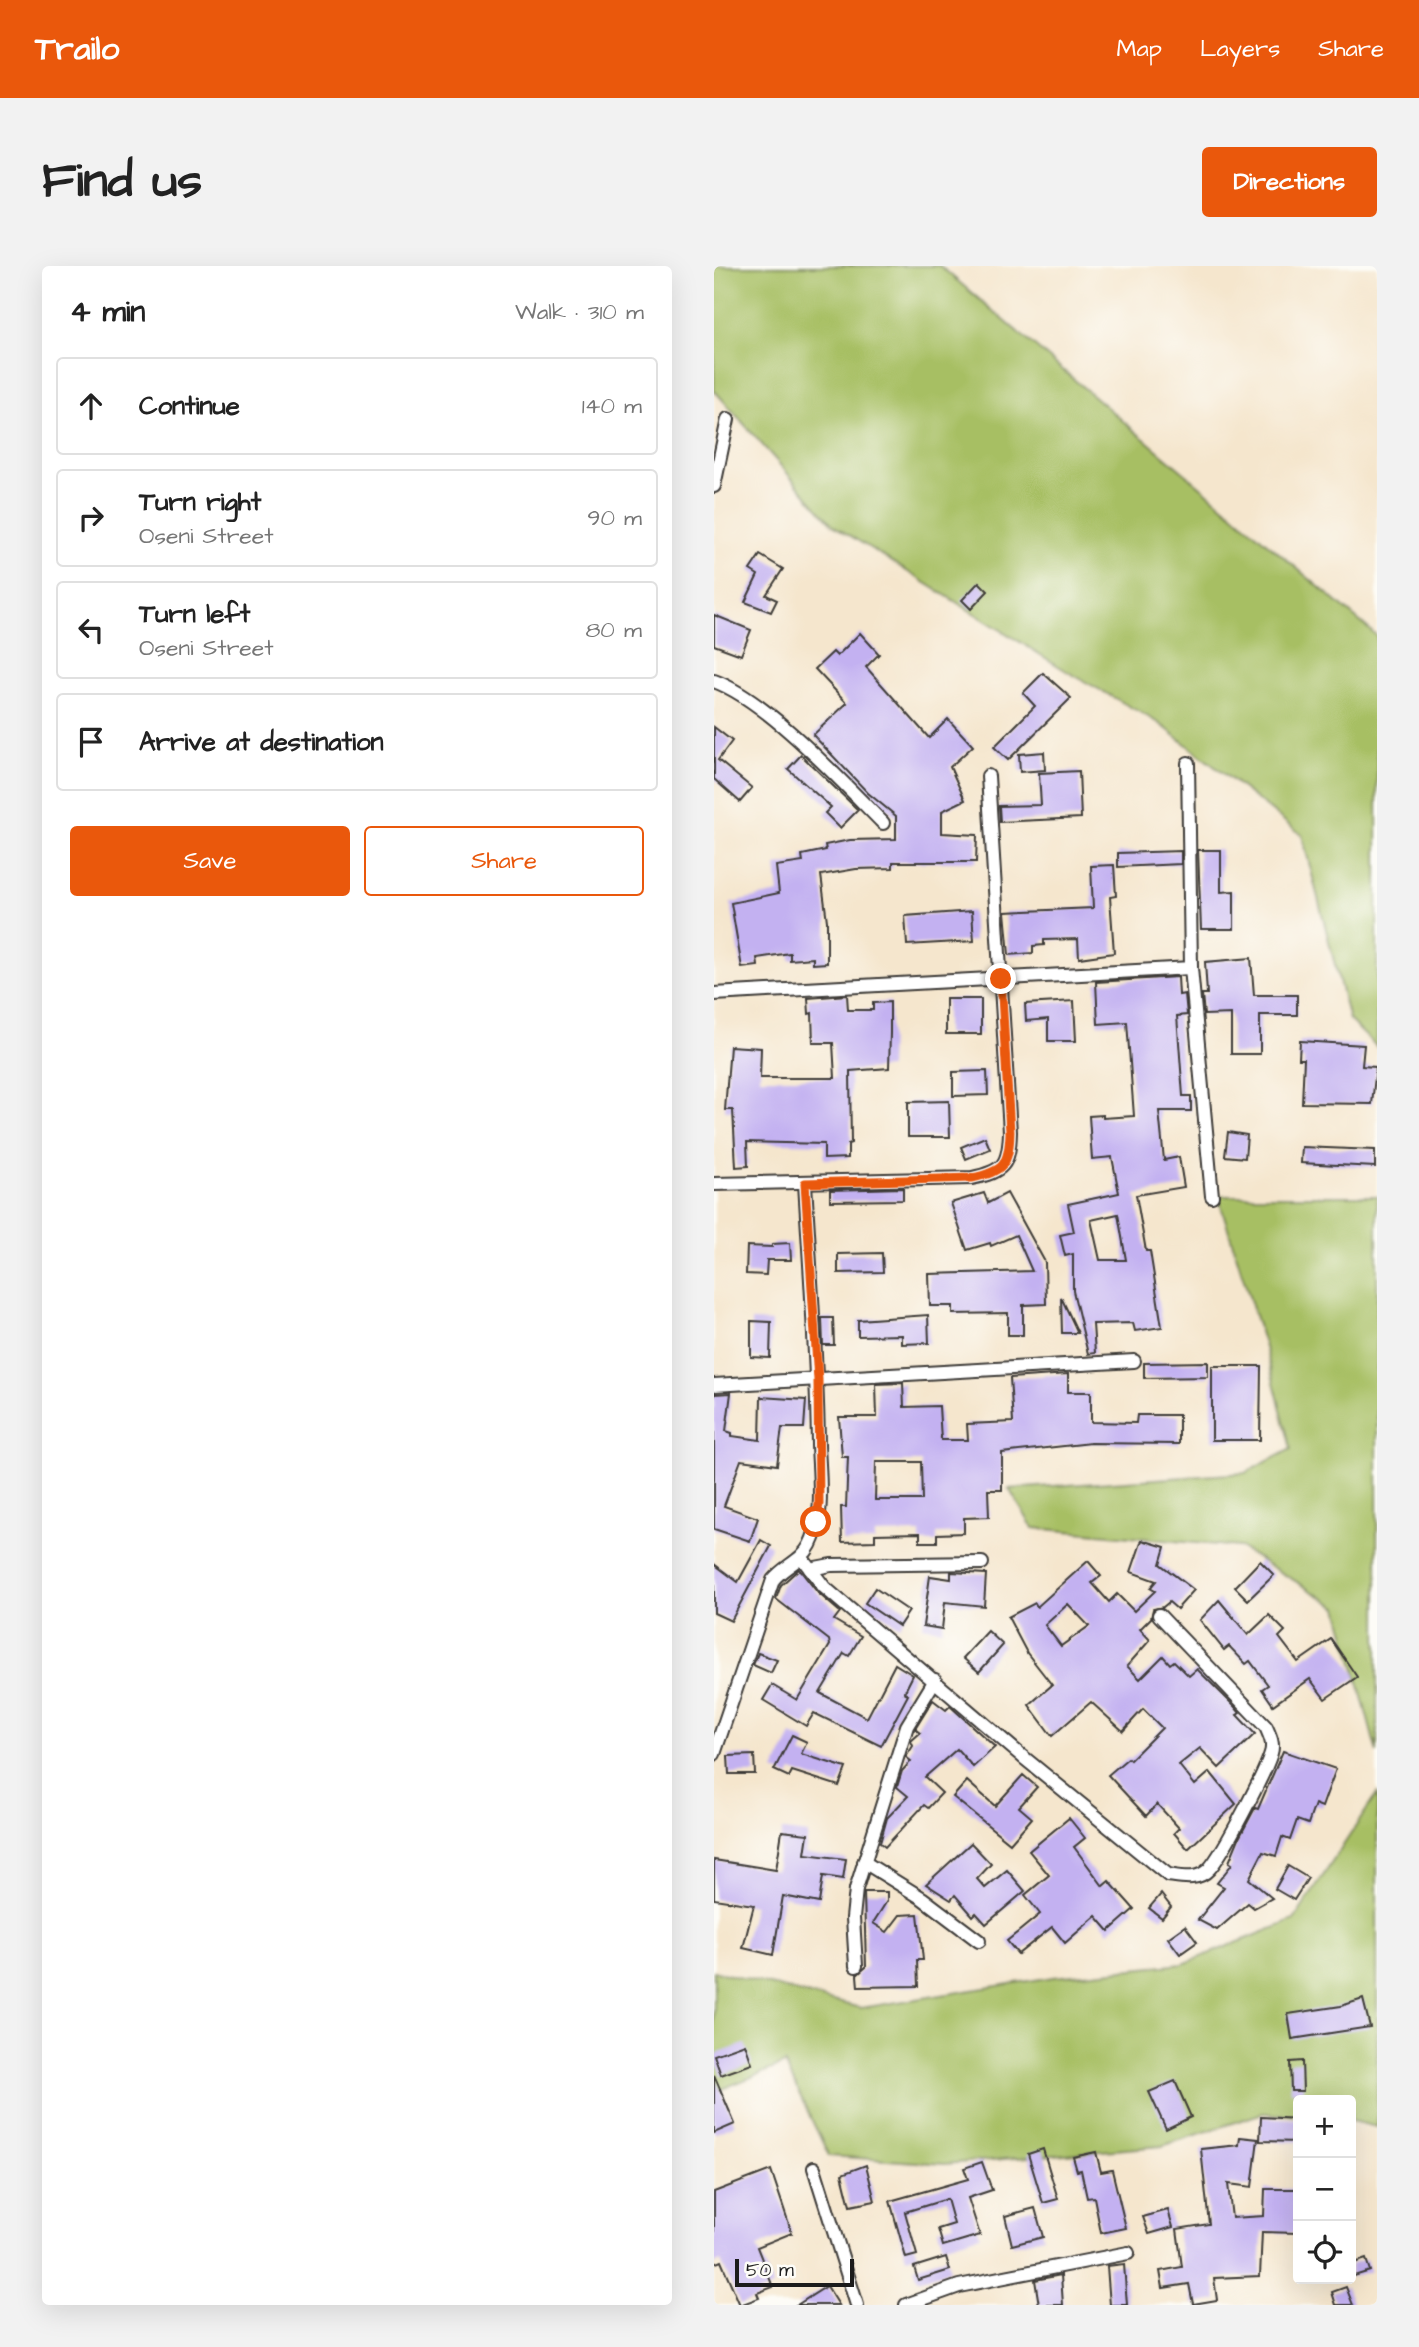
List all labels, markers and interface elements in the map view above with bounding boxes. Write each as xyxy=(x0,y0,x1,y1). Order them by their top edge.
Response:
text: Trailo xyxy=(35,26,119,72)
text: Map xyxy=(1117,32,1162,66)
text: Layers xyxy=(1200,32,1280,66)
text: Share xyxy=(1318,32,1384,66)
button: Directions xyxy=(1202,147,1377,217)
text: Find us xyxy=(42,148,202,216)
text: 4 min xyxy=(70,291,145,333)
text: Walk · 310 m xyxy=(515,296,644,328)
icon: ahead xyxy=(72,387,110,425)
text: Continue xyxy=(139,388,240,424)
text: 140 m xyxy=(582,390,642,422)
text: Turn right xyxy=(139,484,261,520)
icon: right xyxy=(72,499,110,537)
text: 90 m xyxy=(587,502,642,534)
text: Oseni Street xyxy=(139,520,274,552)
text: Turn left xyxy=(139,596,250,632)
icon: left xyxy=(72,611,110,649)
text: 80 m xyxy=(585,614,642,646)
text: Oseni Street xyxy=(139,632,274,664)
icon: arrive xyxy=(72,723,110,761)
text: Arrive at destination xyxy=(139,724,384,760)
button: Save xyxy=(70,826,350,896)
button: Share xyxy=(364,826,644,896)
route end xyxy=(985,963,1016,994)
route start xyxy=(800,1506,831,1537)
map controls xyxy=(1293,2095,1356,2284)
button: + xyxy=(1293,2095,1356,2158)
button: − xyxy=(1293,2158,1356,2221)
button: locate xyxy=(1293,2221,1356,2284)
scale bar xyxy=(735,2256,854,2288)
text: 50 m xyxy=(746,2257,794,2284)

